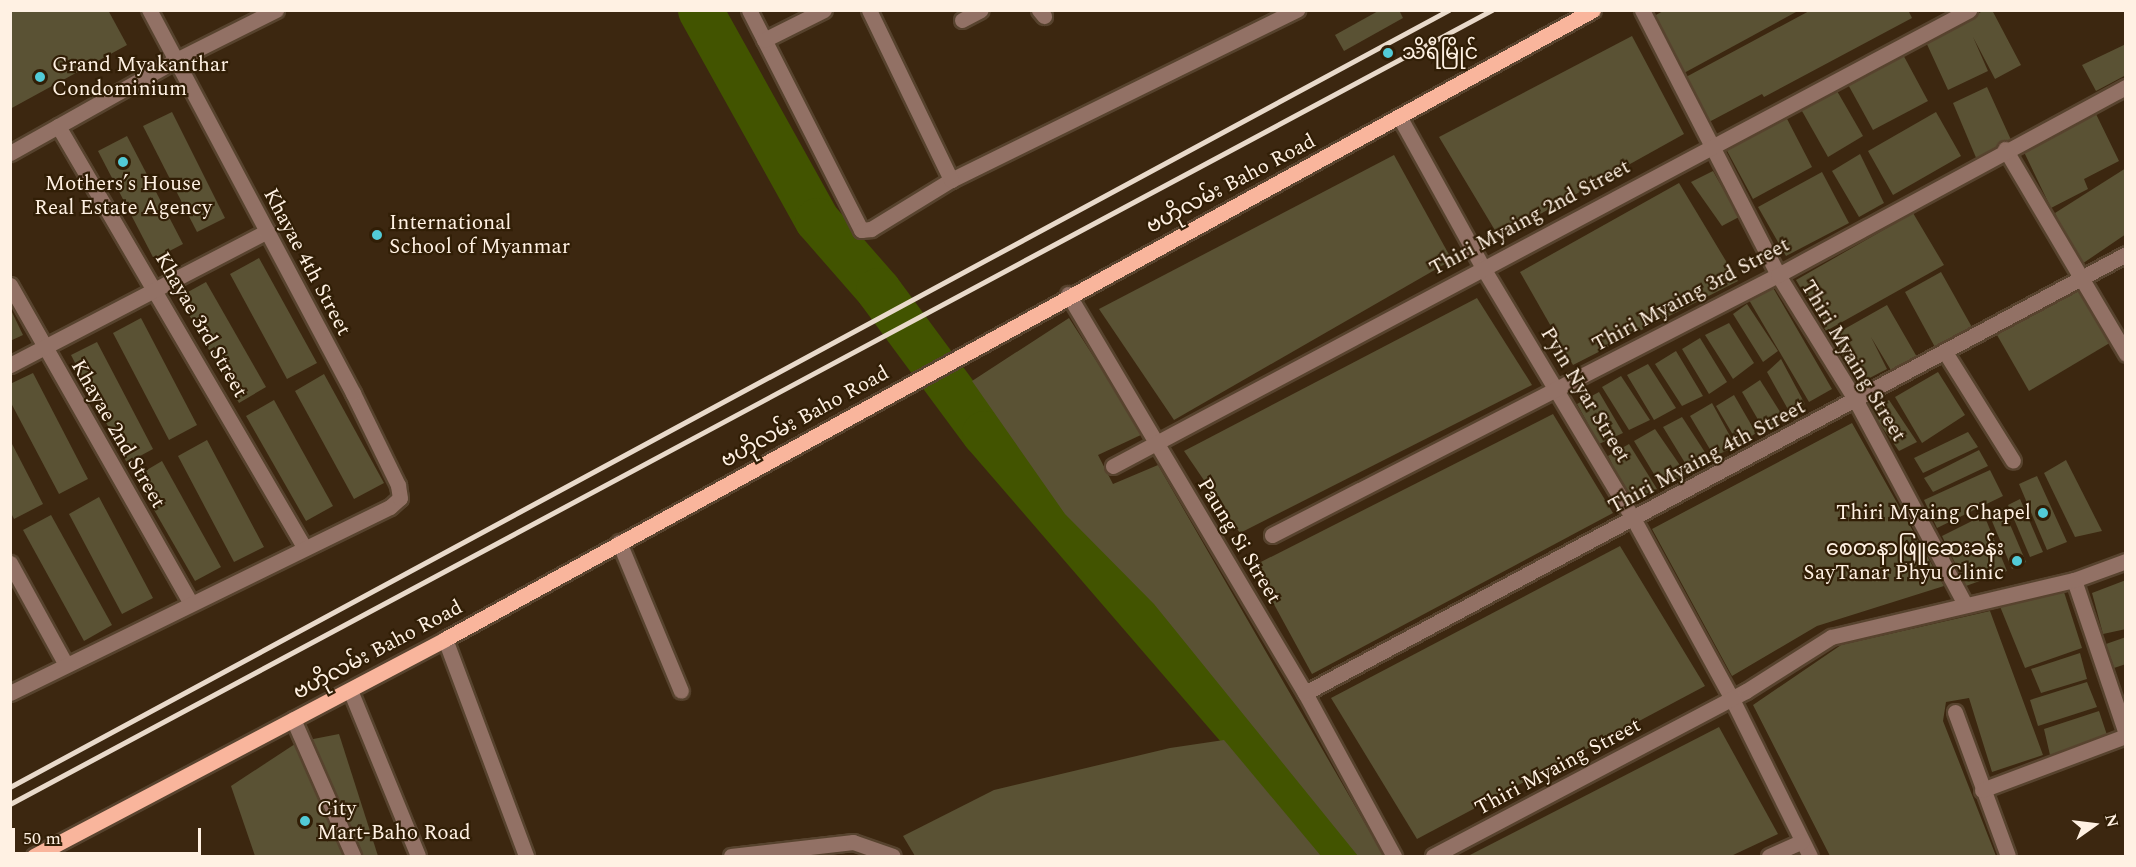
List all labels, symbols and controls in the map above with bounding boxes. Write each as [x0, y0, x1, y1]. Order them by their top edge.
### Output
place label: သိရီမြိုင် [1402, 40, 1478, 66]
marker: သိရီမြိုင် [1379, 44, 1397, 62]
place label: Grand Myakanthar Condominium [52, 52, 229, 102]
marker: Grand Myakanthar Condominium [33, 70, 47, 84]
street label: ဗဟိုလမ်း Baho Road [1142, 129, 1320, 239]
street label: Thiri Myaing 2nd Street [1425, 154, 1635, 282]
marker: Mothers’s House Real Estate Agency [116, 155, 130, 169]
place label: Mothers’s House Real Estate Agency [34, 171, 212, 221]
street label: Khayae 4th Street [258, 184, 356, 340]
place label: International School of Myanmar [389, 210, 570, 260]
marker: International School of Myanmar [370, 228, 384, 242]
street label: Thiri Myaing 3rd Street [1588, 232, 1794, 358]
street label: Khayae 3rd Street [149, 248, 253, 402]
street label: Thiri Myaing Street [1795, 276, 1911, 446]
street label: Pyin Nyar Street [1535, 323, 1635, 467]
street label: Khayae 2nd Street [65, 355, 171, 513]
street label: ဗဟိုလမ်း Baho Road [717, 360, 893, 474]
street label: Thiri Myaing 4th Street [1604, 394, 1810, 520]
street label: Paung Si Street [1192, 474, 1286, 608]
place label: Thiri Myaing Chapel [1836, 500, 2031, 526]
marker: Thiri Myaing Chapel [2036, 506, 2050, 520]
place label: စေတနာဖြူဆေးခန်း SayTanar Phyu Clinic [1803, 536, 2004, 586]
marker: စေတနာဖြူဆေးခန်း SayTanar Phyu Clinic [2008, 552, 2026, 570]
street label: ဗဟိုလမ်း Baho Road [289, 595, 467, 705]
street label: Thiri Myaing Street [1471, 713, 1645, 821]
north arrow [2064, 795, 2124, 855]
place label: City Mart-Baho Road [317, 796, 471, 846]
text: N [2098, 811, 2125, 830]
marker: City Mart-Baho Road [298, 814, 312, 828]
scale bar [15, 816, 204, 854]
text: 50 m [23, 825, 61, 852]

